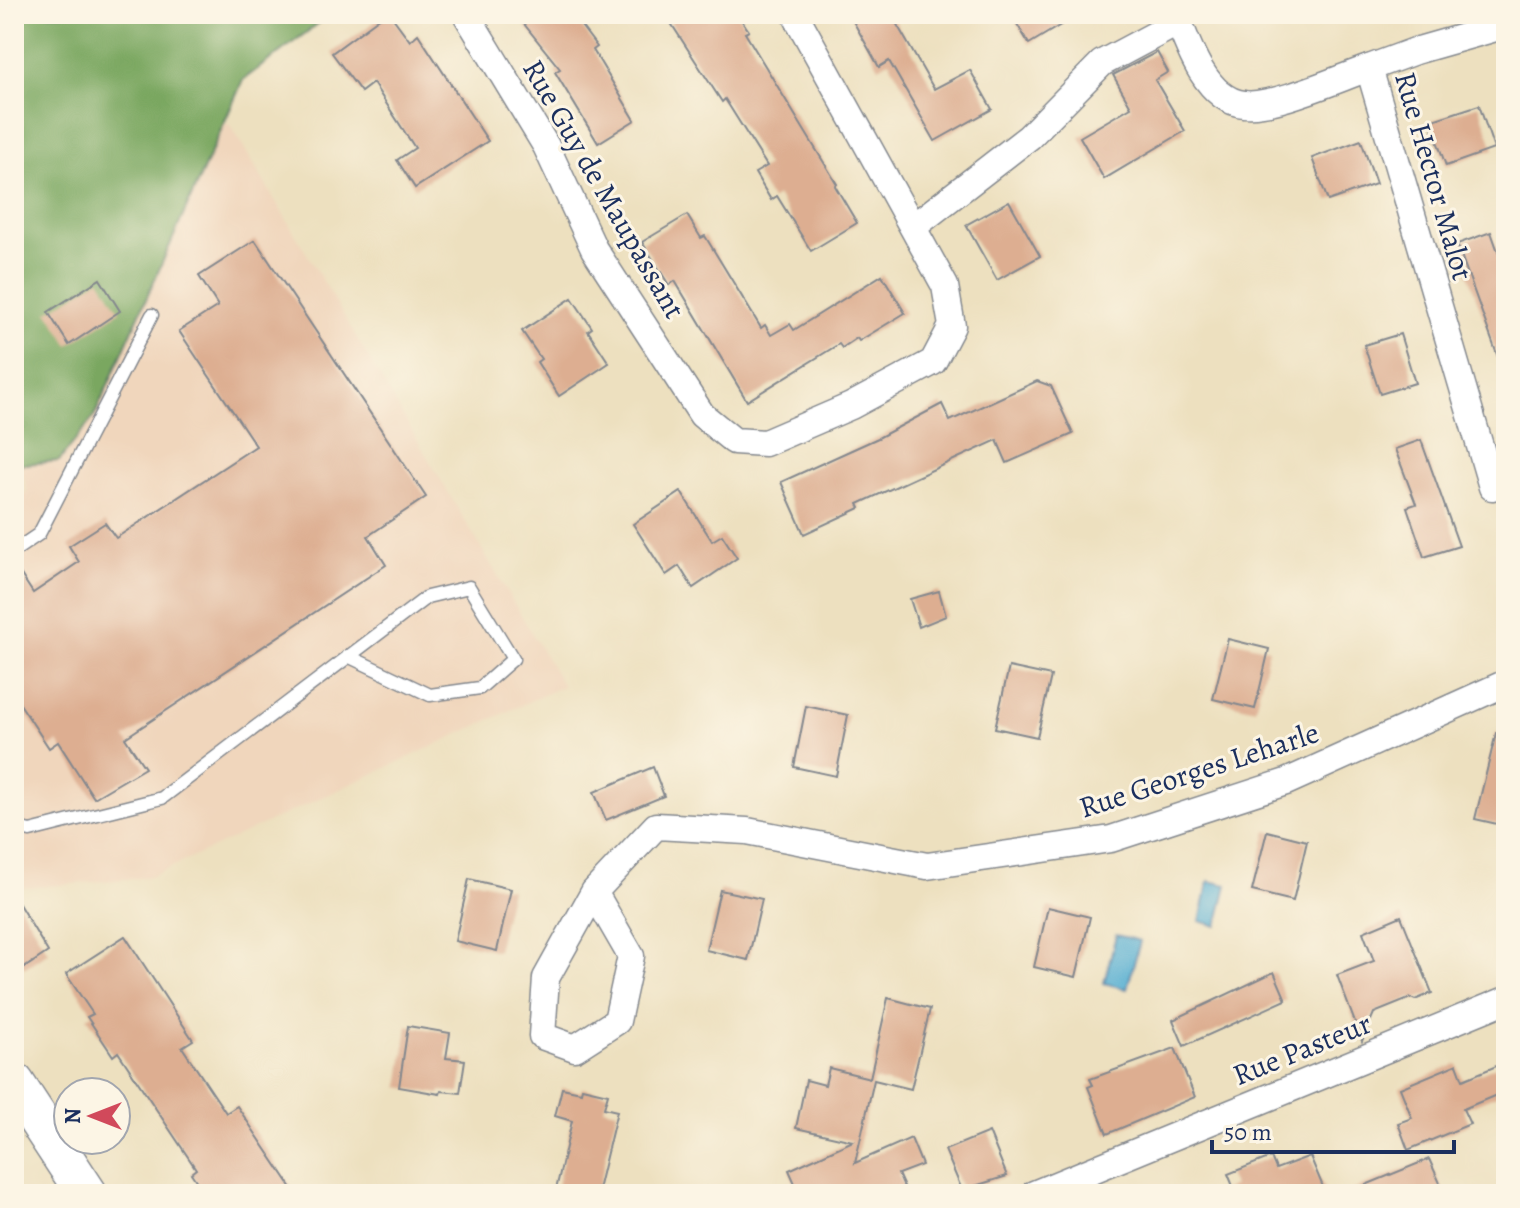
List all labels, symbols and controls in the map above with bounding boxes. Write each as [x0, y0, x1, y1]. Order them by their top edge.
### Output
street label: Rue Guy de Maupassant [513, 52, 695, 326]
street label: Rue Hector Malot [1385, 67, 1483, 285]
street label: Rue Georges Leharle [1074, 712, 1324, 828]
street label: Rue Pasteur [1227, 1003, 1377, 1095]
north arrow [52, 1076, 132, 1156]
scale bar [1212, 1104, 1454, 1154]
text: N [58, 1108, 88, 1124]
text: 50 m [1224, 1116, 1272, 1148]

